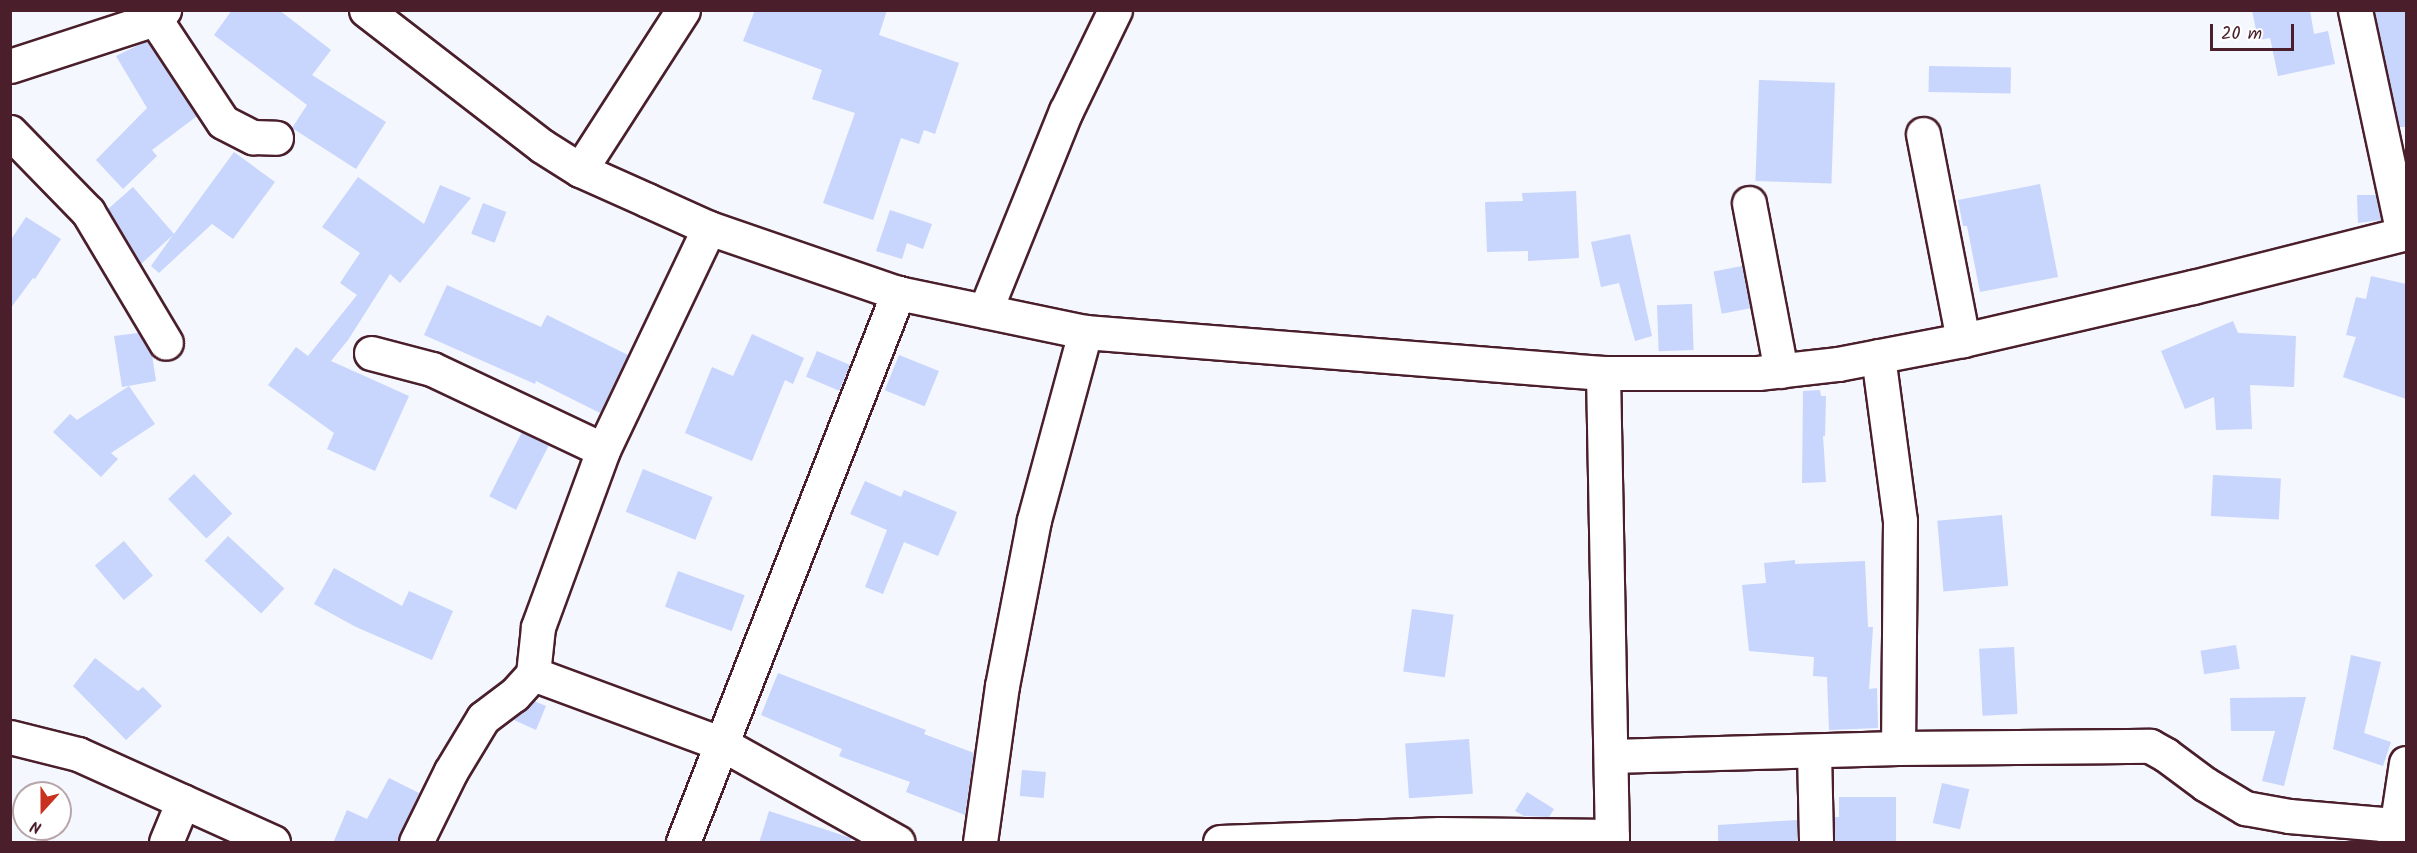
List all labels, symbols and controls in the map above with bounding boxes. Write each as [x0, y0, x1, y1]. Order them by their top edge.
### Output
scale bar [2213, 12, 2297, 50]
text: 20 m [2221, 20, 2262, 49]
north arrow [12, 781, 72, 841]
text: N [27, 813, 45, 840]

